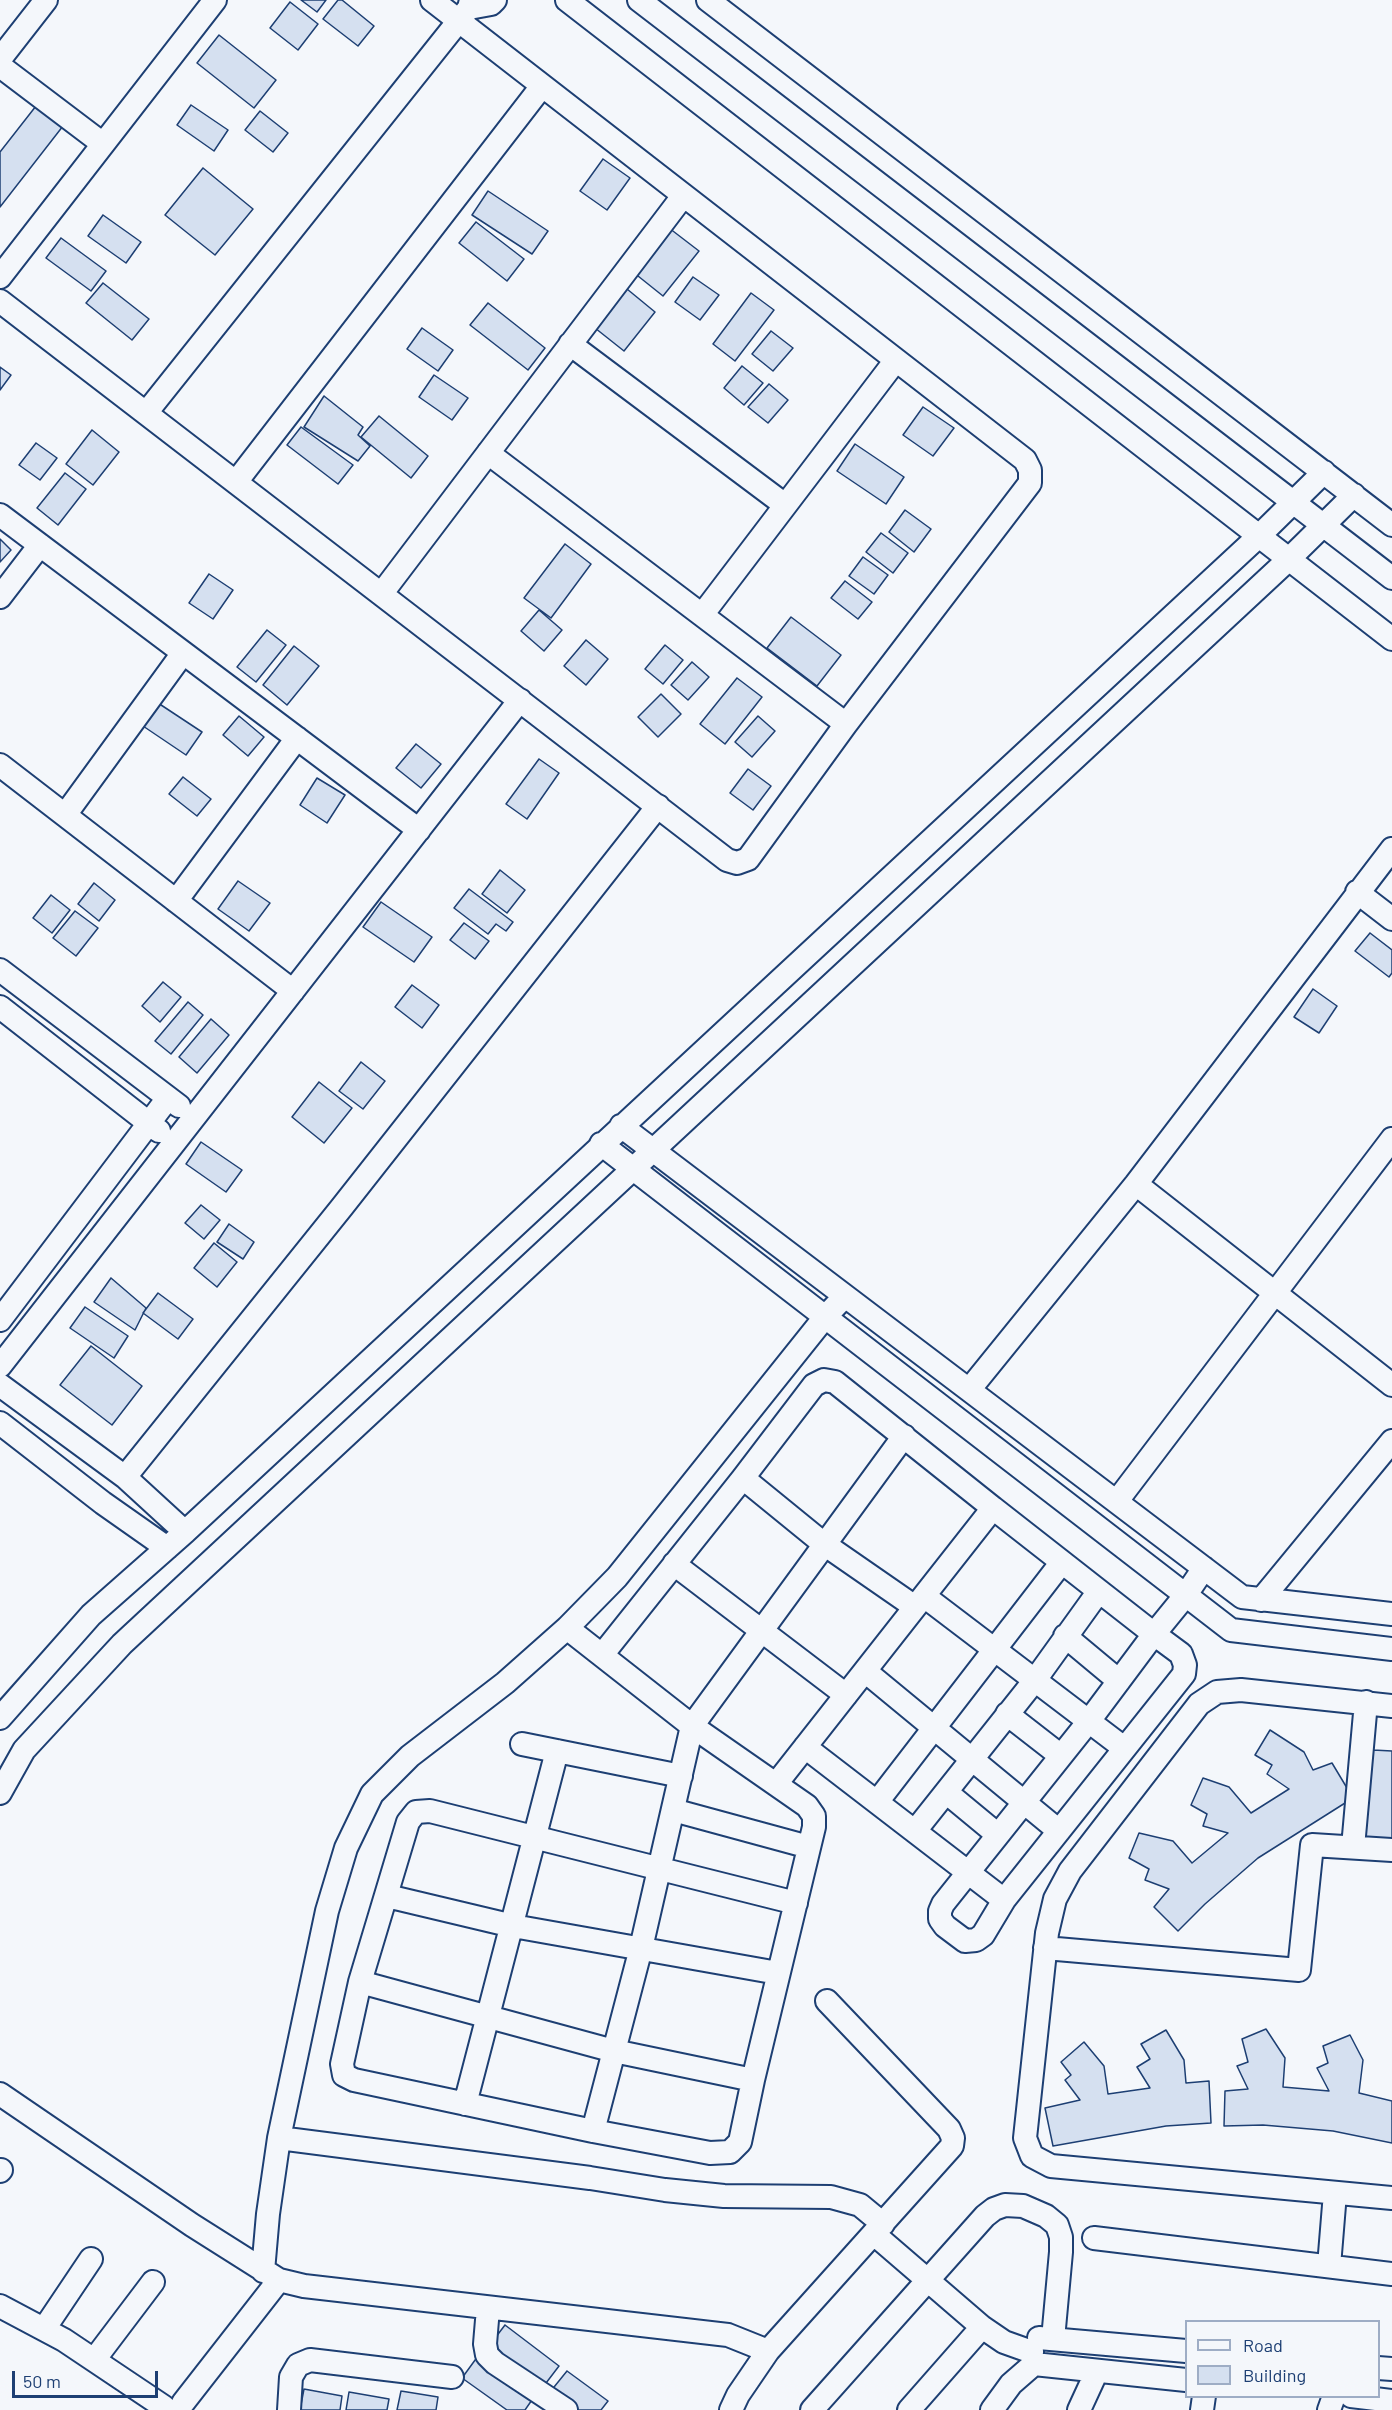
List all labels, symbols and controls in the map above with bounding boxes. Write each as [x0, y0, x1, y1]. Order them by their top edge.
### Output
legend [1185, 2320, 1380, 2398]
text: Road [1243, 2334, 1283, 2356]
scale bar [15, 2359, 160, 2397]
text: Building [1243, 2364, 1306, 2386]
text: 50 m [23, 2370, 61, 2392]

